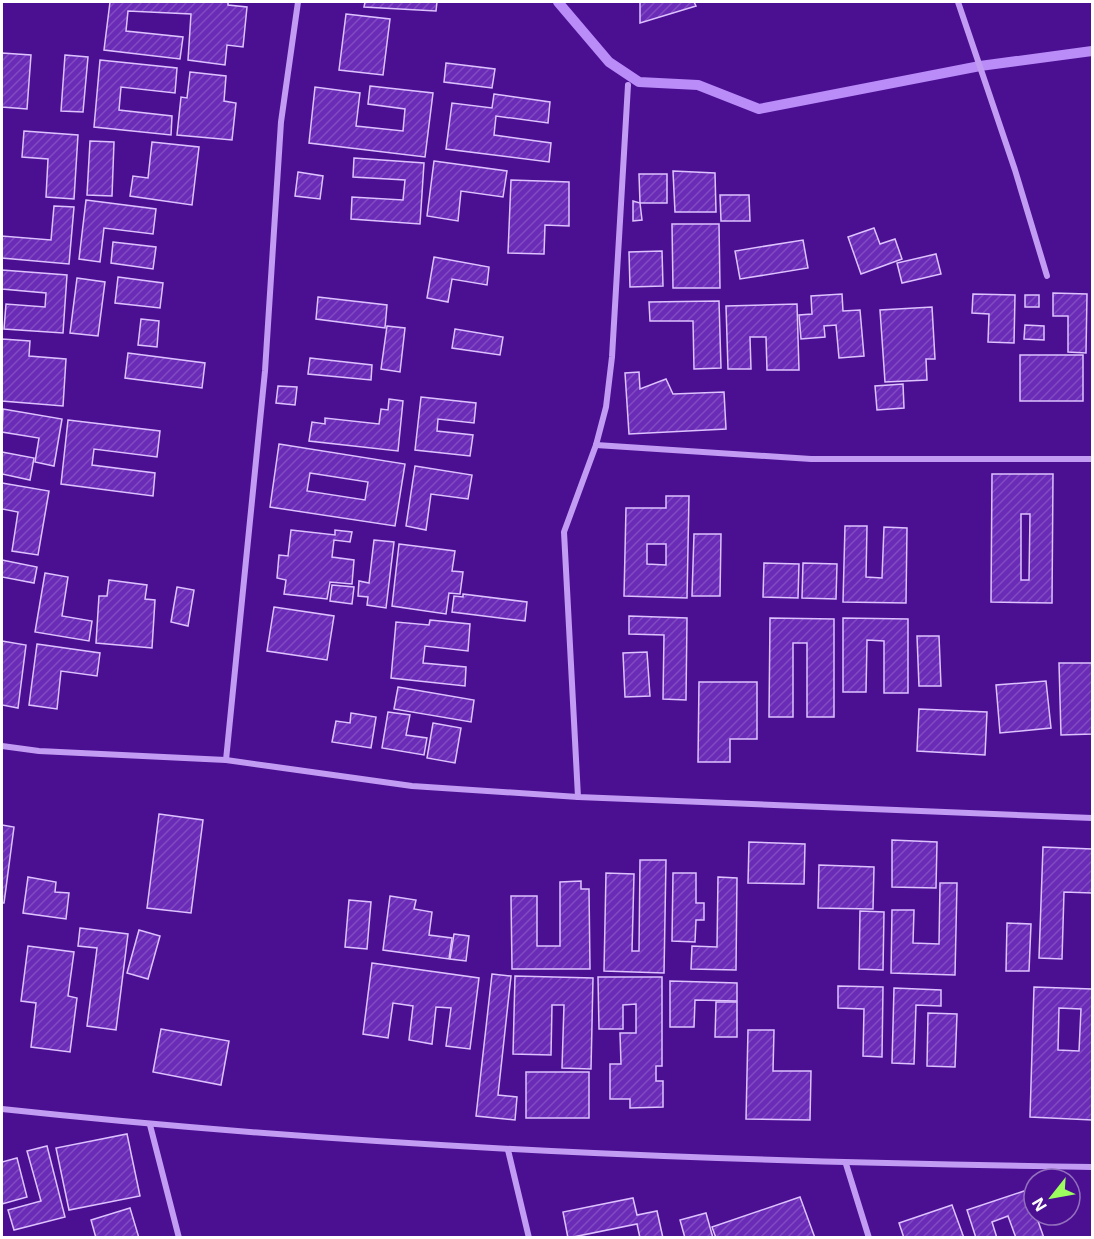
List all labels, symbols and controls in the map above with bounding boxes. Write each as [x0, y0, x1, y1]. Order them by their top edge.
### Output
north arrow [1022, 1167, 1082, 1227]
text: N [1027, 1194, 1051, 1215]

